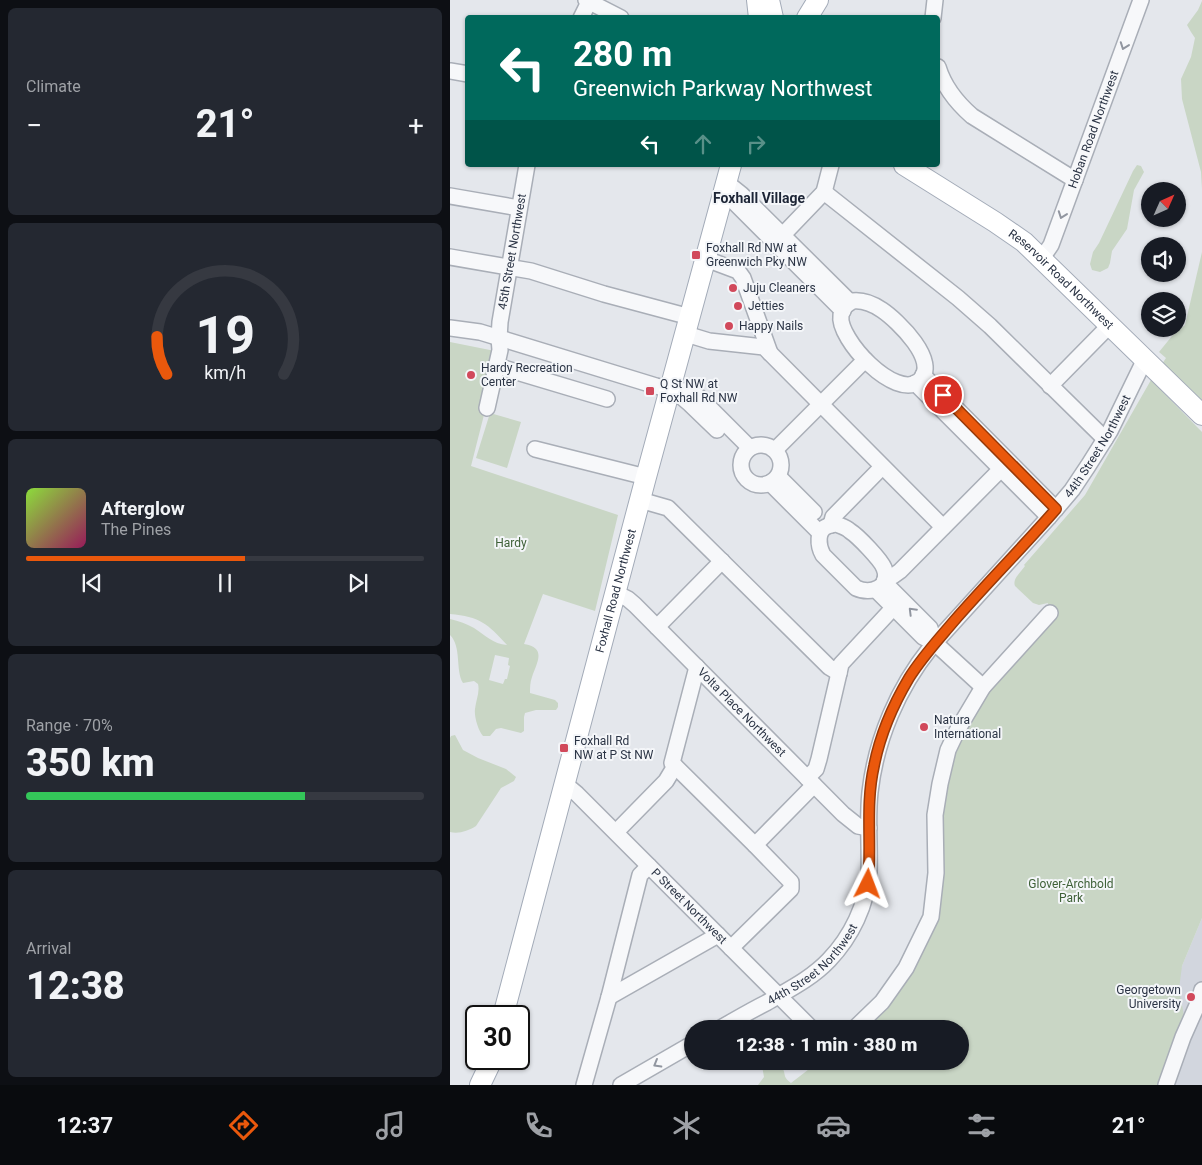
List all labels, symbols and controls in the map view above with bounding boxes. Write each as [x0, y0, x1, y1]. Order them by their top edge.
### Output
text: 280 m [573, 34, 672, 75]
icon: left [490, 35, 555, 100]
one-way arrow [1120, 41, 1130, 50]
street label: Hoban Road Northwest [1065, 68, 1122, 190]
text: Greenwich Parkway Northwest [573, 76, 873, 101]
text: Climate [26, 77, 81, 96]
text: 21° [196, 102, 254, 146]
text: − [26, 109, 42, 142]
text: + [408, 109, 424, 142]
icon: left [636, 130, 664, 158]
icon: ahead [689, 130, 717, 158]
icon: right [742, 130, 770, 158]
north arrow [1141, 182, 1186, 228]
map controls [1141, 182, 1186, 337]
district label: Foxhall Village [713, 190, 805, 206]
street label: 45th Street Northwest [495, 192, 529, 311]
one-way arrow [1058, 210, 1068, 218]
street label: Reservoir Road Northwest [1006, 226, 1117, 332]
button: sound [1141, 237, 1186, 282]
place label: Foxhall Rd NW at Greenwich Pky NW [706, 241, 807, 269]
marker: Foxhall Rd NW at Greenwich Pky NW [690, 249, 702, 261]
place label: Juju Cleaners [743, 281, 816, 295]
marker: Juju Cleaners [727, 282, 739, 294]
button: layers [1141, 292, 1186, 337]
place label: Jetties [748, 299, 784, 313]
marker: Jetties [732, 300, 744, 312]
text: 19 [195, 305, 255, 366]
place label: Happy Nails [739, 319, 803, 333]
marker: Happy Nails [723, 320, 735, 332]
place label: Hardy Recreation Center [481, 361, 573, 389]
text: km/h [204, 362, 246, 383]
marker: Hardy Recreation Center [465, 369, 477, 381]
pin [922, 374, 964, 416]
place label: Q St NW at Foxhall Rd NW [660, 377, 738, 405]
icon: arrive [929, 381, 957, 409]
marker: Q St NW at Foxhall Rd NW [644, 385, 656, 397]
street label: 44th Street Northwest [1061, 393, 1134, 501]
text: Afterglow [101, 497, 185, 520]
text: The Pines [101, 520, 171, 539]
street label: Foxhall Road Northwest [593, 527, 639, 654]
park label: Hardy [495, 536, 527, 550]
icon: previous [78, 569, 106, 597]
icon: pause [211, 569, 239, 597]
icon: next [344, 569, 372, 597]
one-way arrow [909, 608, 918, 617]
street label: Volta Place Northwest [695, 665, 789, 759]
place label: Natura International [934, 713, 1001, 741]
text: Range · 70% [26, 716, 113, 735]
marker: Natura International [918, 721, 930, 733]
place label: Foxhall Rd NW at P St NW [574, 734, 654, 762]
text: 350 km [26, 741, 155, 785]
marker: Foxhall Rd NW at P St NW [558, 742, 570, 754]
position arrow [841, 857, 893, 909]
street label: P Street Northwest [648, 865, 730, 947]
park label: Glover-Archbold Park [1028, 877, 1114, 905]
street label: 44th Street Northwest [765, 921, 860, 1008]
text: Arrival [26, 939, 71, 958]
text: 12:38 [26, 964, 125, 1008]
place label: Georgetown University [1116, 983, 1181, 1011]
marker: Georgetown University [1185, 991, 1197, 1003]
speed limit sign: 30 [465, 1005, 530, 1070]
text: 12:38 · 1 min · 380 m [735, 1033, 918, 1056]
one-way arrow [653, 1058, 662, 1068]
icon: directions [226, 1108, 261, 1143]
icon: music [373, 1108, 408, 1143]
icon: phone [521, 1108, 556, 1143]
icon: climate [669, 1108, 704, 1143]
icon: car [816, 1108, 851, 1143]
icon: filters [964, 1108, 999, 1143]
text: 12:37 [56, 1113, 113, 1138]
text: 21° [1112, 1113, 1146, 1138]

